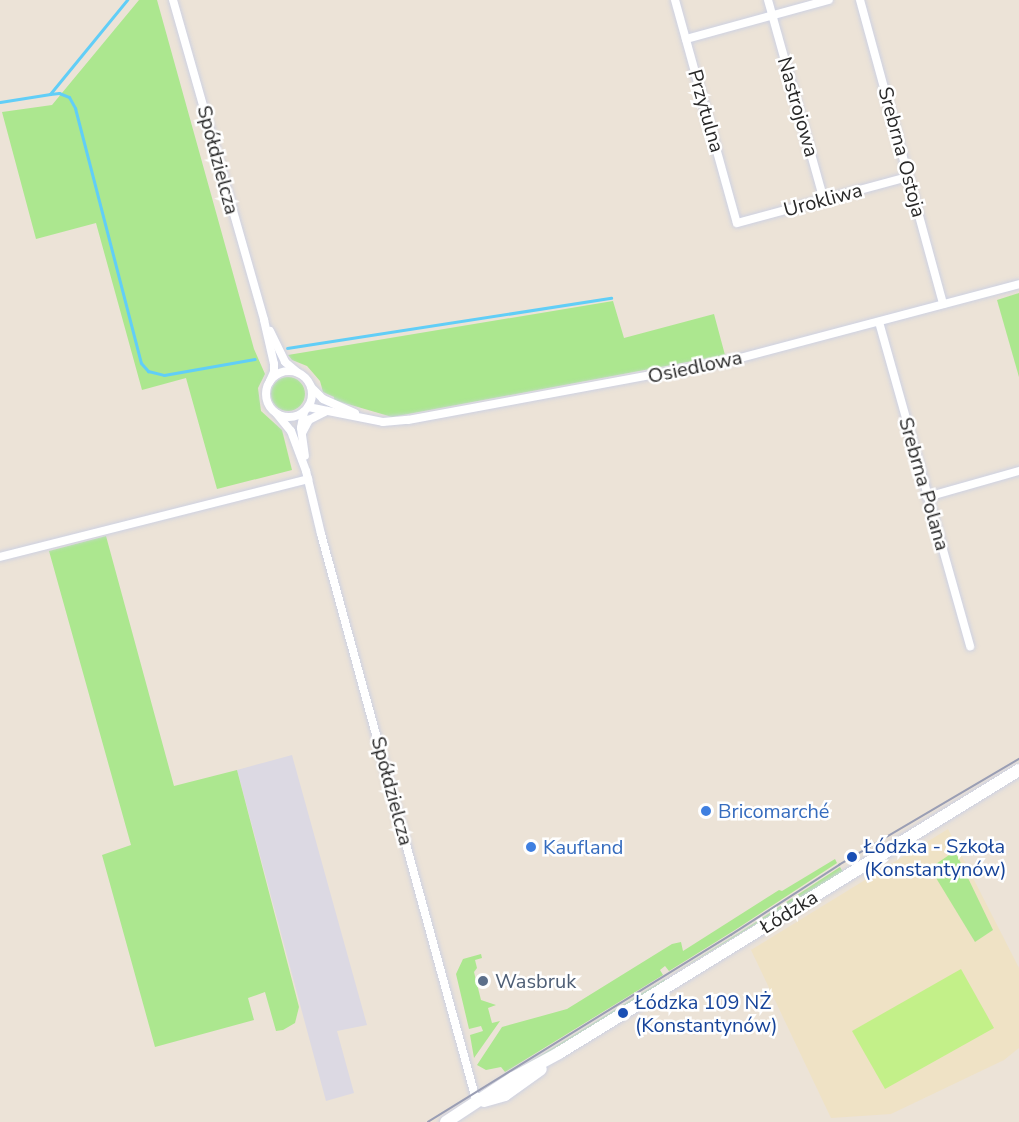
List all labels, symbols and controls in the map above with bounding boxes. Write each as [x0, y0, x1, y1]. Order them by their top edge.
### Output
street label: Nastrojowa [772, 54, 824, 160]
street label: Przytulna [683, 67, 729, 155]
street label: Srebrna Ostoja [873, 84, 931, 220]
street label: Spółdzielcza [192, 103, 244, 217]
street label: Urokliwa [781, 178, 865, 222]
street label: Osiedlowa [646, 345, 744, 389]
street label: Srebrna Polana [893, 415, 955, 553]
street label: Spółdzielcza [366, 734, 418, 848]
place label: Bricomarché [718, 799, 830, 823]
marker: Bricomarché [699, 804, 713, 818]
place label: Łódzka - Szkoła (Konstantynów) [864, 834, 1006, 881]
place label: Kaufland [543, 835, 624, 859]
marker: Kaufland [524, 840, 538, 854]
marker: Łódzka - Szkoła (Konstantynów) [845, 850, 859, 864]
street label: Łódzka [756, 885, 822, 939]
place label: Wasbruk [495, 969, 576, 993]
marker: Wasbruk [476, 974, 490, 988]
place label: Łódzka 109 NŻ (Konstantynów) [635, 990, 777, 1037]
marker: Łódzka 109 NŻ (Konstantynów) [616, 1006, 630, 1020]

